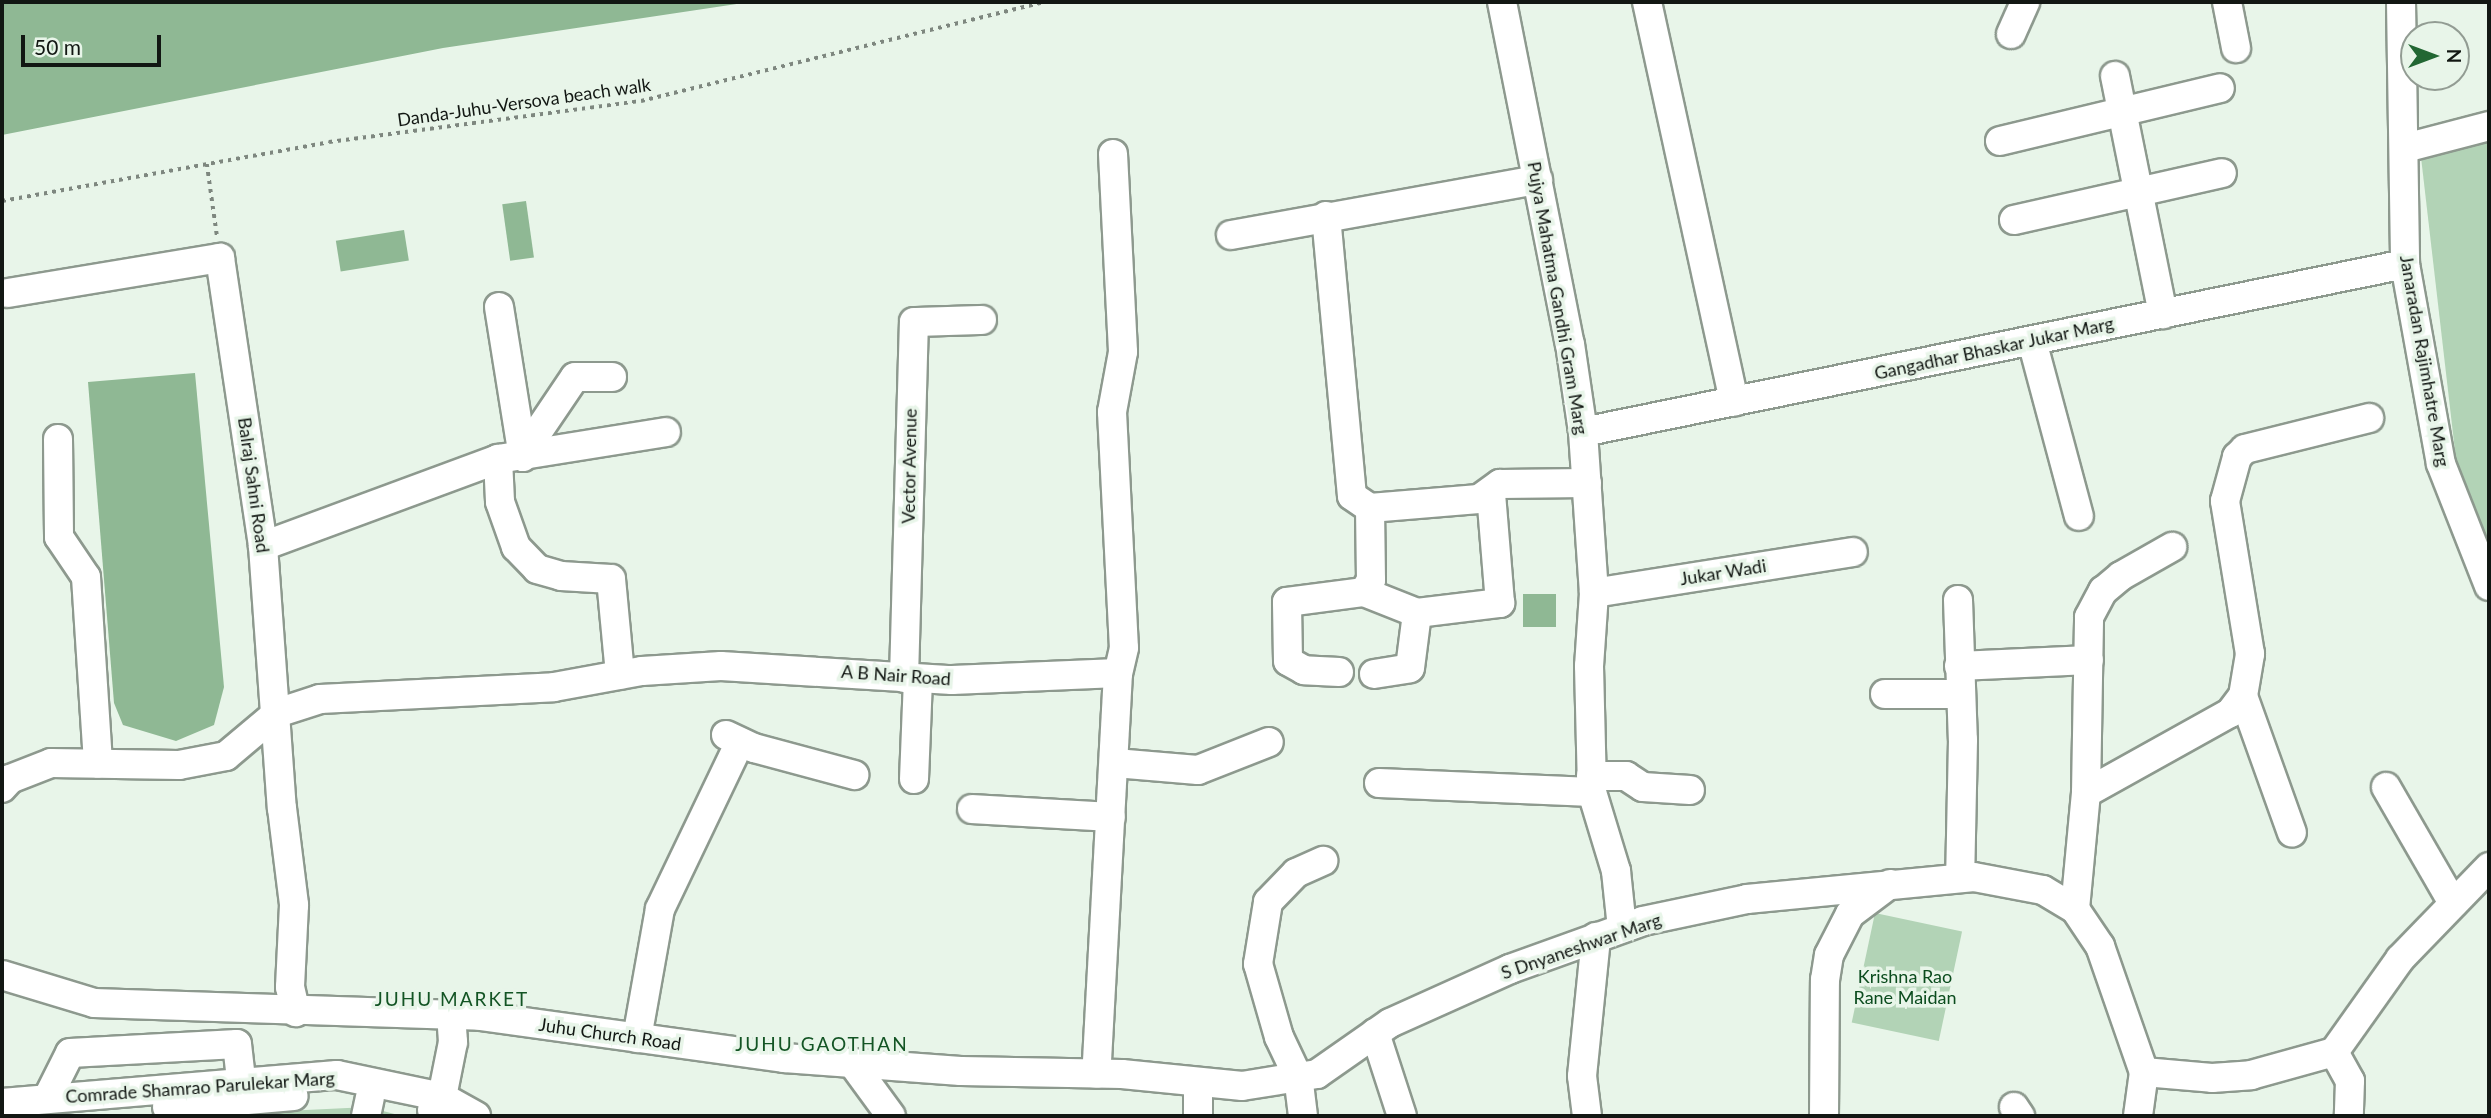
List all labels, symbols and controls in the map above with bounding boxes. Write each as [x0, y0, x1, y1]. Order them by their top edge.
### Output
scale bar [24, 21, 164, 65]
north arrow [2400, 21, 2470, 91]
text: 50 m [34, 34, 81, 59]
text: N [2443, 49, 2466, 63]
street label: Danda-Juhu-Versova beach walk [396, 73, 652, 131]
street label: Pujya Mahatma Gandhi Gram Marg [1523, 160, 1593, 436]
street label: Janaradan Rajimhatre Marg [2396, 254, 2454, 468]
street label: Gangadhar Bhaskar Jukar Marg [1872, 312, 2116, 384]
street label: Vector Avenue [897, 408, 921, 524]
street label: Balraj Sahni Road [234, 416, 274, 554]
street label: Jukar Wadi [1678, 554, 1768, 590]
street label: A B Nair Road [840, 660, 952, 690]
street label: S Dnyaneshwar Marg [1498, 908, 1664, 984]
park label: Krishna Rao Rane Maidan [1853, 966, 1957, 1009]
district label: JUHU MARKET [376, 988, 528, 1010]
street label: Juhu Church Road [537, 1013, 683, 1055]
district label: JUHU GAOTHAN [737, 1033, 907, 1055]
street label: Comrade Shamrao Parulekar Marg [65, 1067, 335, 1107]

